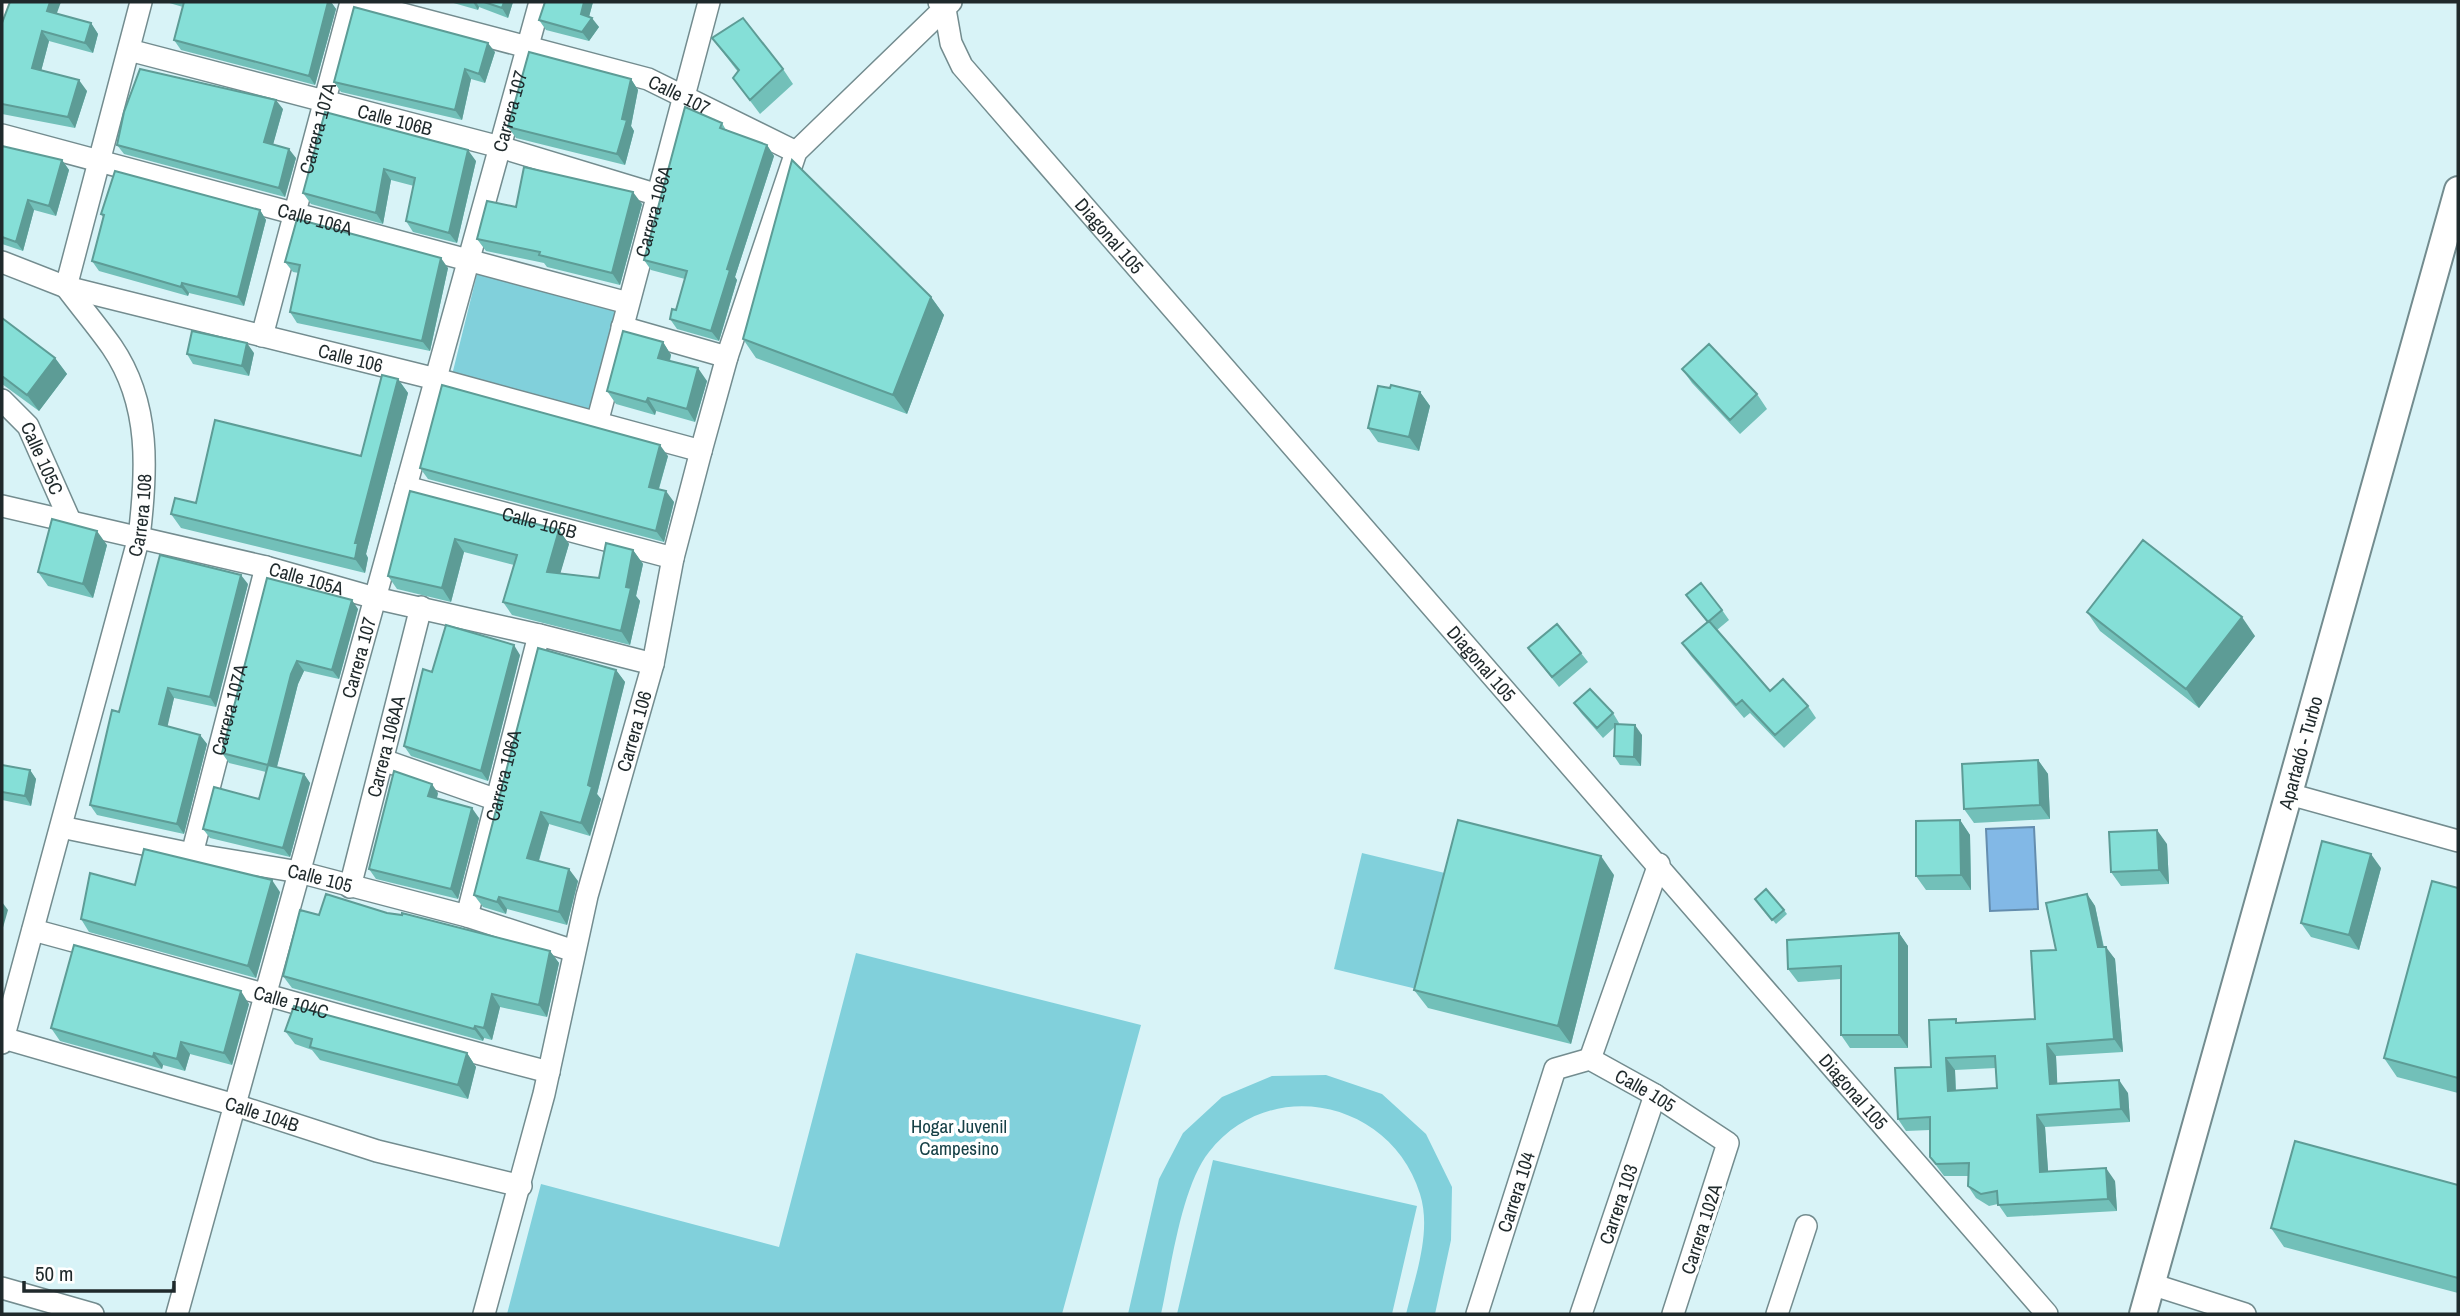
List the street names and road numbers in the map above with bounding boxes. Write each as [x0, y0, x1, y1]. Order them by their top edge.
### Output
street label: Carrera 107 [486, 67, 533, 155]
street label: Calle 107 [644, 68, 715, 121]
street label: Carrera 107A [293, 79, 342, 177]
street label: Calle 106B [355, 97, 435, 142]
street label: Carrera 106A [629, 162, 678, 260]
street label: Diagonal 105 [1069, 192, 1150, 279]
street label: Calle 106A [275, 197, 356, 242]
street label: Calle 106 [316, 337, 386, 378]
street label: Calle 105C [15, 418, 70, 499]
street label: Carrera 108 [121, 473, 157, 560]
street label: Calle 105B [499, 500, 580, 545]
street label: Calle 105A [266, 556, 347, 602]
street label: Carrera 107 [335, 614, 382, 701]
street label: Diagonal 105 [1441, 620, 1522, 707]
street label: Carrera 107A [205, 661, 254, 758]
street label: Carrera 106 [610, 688, 658, 775]
street label: Carrera 106AA [360, 692, 411, 800]
street label: Apartadó - Turbo [2272, 693, 2329, 813]
street label: Carrera 106A [479, 726, 527, 824]
street label: Calle 105 [286, 857, 356, 899]
street label: Calle 104C [251, 979, 332, 1025]
street label: Diagonal 105 [1813, 1048, 1894, 1135]
street label: Calle 105 [1610, 1062, 1681, 1118]
street label: Calle 104B [222, 1090, 302, 1138]
street label: Carrera 104 [1491, 1148, 1541, 1236]
street label: Carrera 103 [1593, 1161, 1644, 1248]
street label: Carrera 102A [1674, 1180, 1728, 1277]

